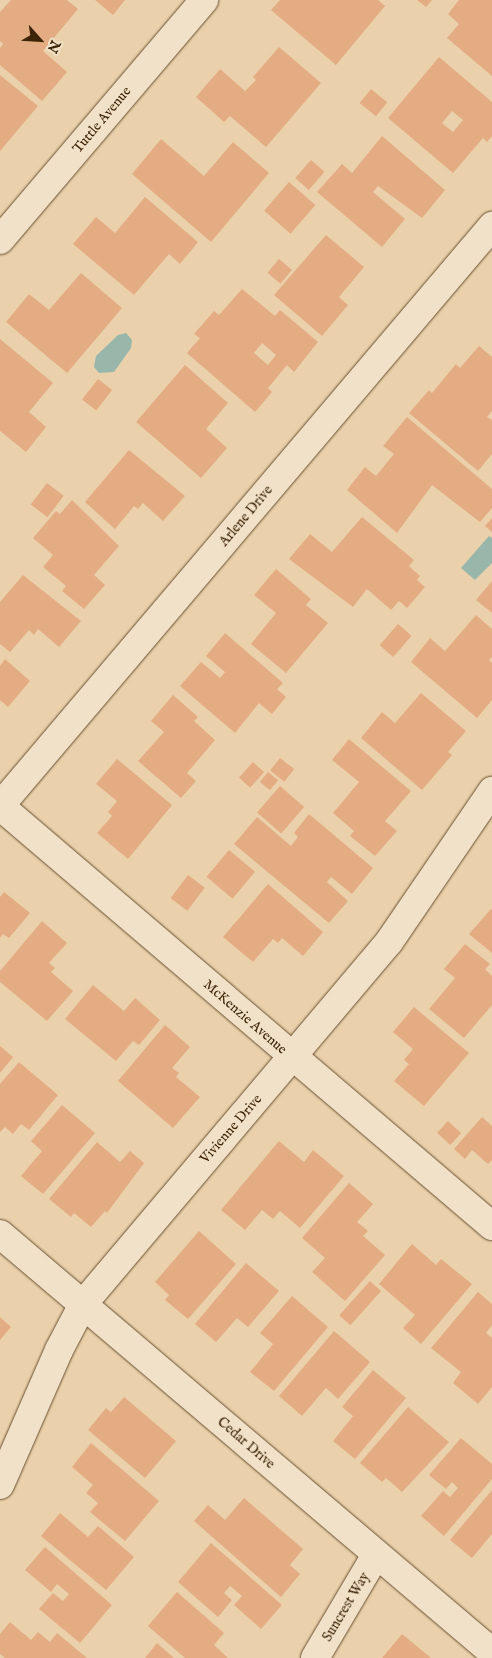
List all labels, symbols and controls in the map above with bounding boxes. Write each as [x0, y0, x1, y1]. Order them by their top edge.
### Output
north arrow [15, 15, 65, 65]
text: N [43, 37, 64, 56]
street label: Tuttle Avenue [69, 83, 135, 157]
street label: Arlene Drive [216, 482, 276, 550]
street label: McKenzie Avenue [200, 976, 290, 1058]
street label: Vivienne Drive [196, 1091, 266, 1167]
street label: Cedar Drive [214, 1413, 278, 1473]
street label: Suncrest Way [319, 1569, 373, 1645]

